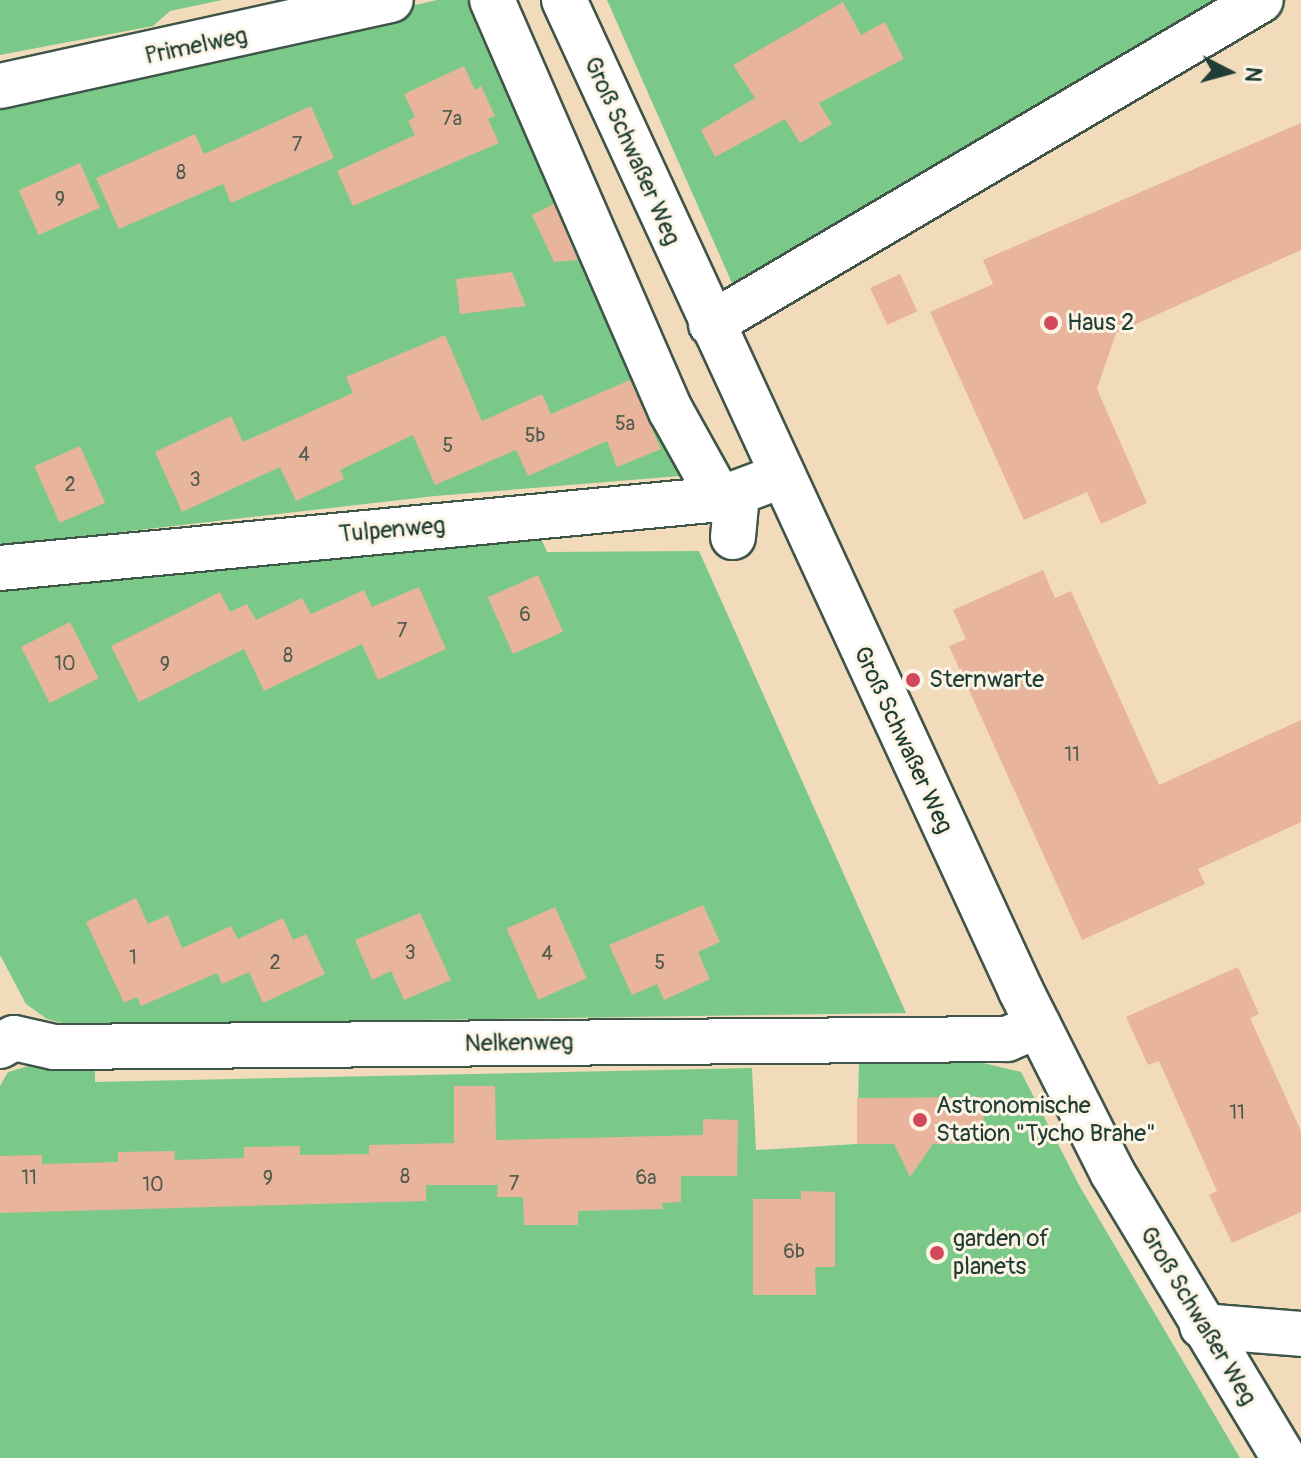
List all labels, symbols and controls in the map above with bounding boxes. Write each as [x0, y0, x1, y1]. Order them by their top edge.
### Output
street label: Primelweg [142, 21, 250, 71]
north arrow [1189, 32, 1269, 112]
street label: Groß Schwaßer Weg [578, 52, 686, 250]
text: N [1238, 66, 1268, 83]
house number: 7a [442, 106, 462, 130]
house number: 7 [292, 132, 302, 156]
house number: 8 [176, 160, 186, 184]
house number: 9 [55, 187, 65, 211]
place label: Haus 2 [1067, 309, 1134, 337]
marker: Haus 2 [1042, 314, 1060, 332]
house number: 5a [615, 411, 635, 435]
house number: 5b [525, 423, 545, 447]
house number: 5 [443, 433, 453, 457]
house number: 4 [298, 442, 310, 466]
house number: 3 [189, 467, 201, 491]
house number: 2 [64, 472, 76, 496]
street label: Tulpenweg [338, 511, 446, 549]
house number: 6 [519, 602, 531, 626]
house number: 7 [397, 618, 407, 642]
street label: Groß Schwaßer Weg [847, 642, 959, 838]
house number: 8 [283, 643, 293, 667]
house number: 10 [54, 651, 76, 675]
house number: 9 [160, 652, 170, 676]
place label: Sternwarte [929, 666, 1044, 694]
marker: Sternwarte [904, 671, 922, 689]
house number: 11 [1064, 742, 1080, 766]
house number: 3 [404, 940, 416, 964]
house number: 4 [541, 941, 553, 965]
house number: 1 [129, 945, 137, 969]
house number: 2 [269, 950, 281, 974]
house number: 5 [655, 950, 665, 974]
street label: Nelkenweg [464, 1028, 574, 1058]
place label: Astronomische Station "Tycho Brahe" [936, 1092, 1156, 1148]
house number: 11 [1229, 1100, 1245, 1124]
marker: Astronomische Station "Tycho Brahe" [911, 1111, 929, 1129]
house number: 8 [400, 1164, 410, 1188]
house number: 11 [21, 1165, 37, 1189]
house number: 6a [636, 1165, 656, 1189]
house number: 9 [263, 1166, 273, 1190]
house number: 7 [509, 1171, 519, 1195]
house number: 10 [142, 1172, 164, 1196]
street label: Groß Schwaßer Weg [1133, 1222, 1263, 1410]
place label: garden of planets [953, 1225, 1049, 1281]
house number: 6b [783, 1239, 805, 1263]
marker: garden of planets [928, 1244, 946, 1262]

